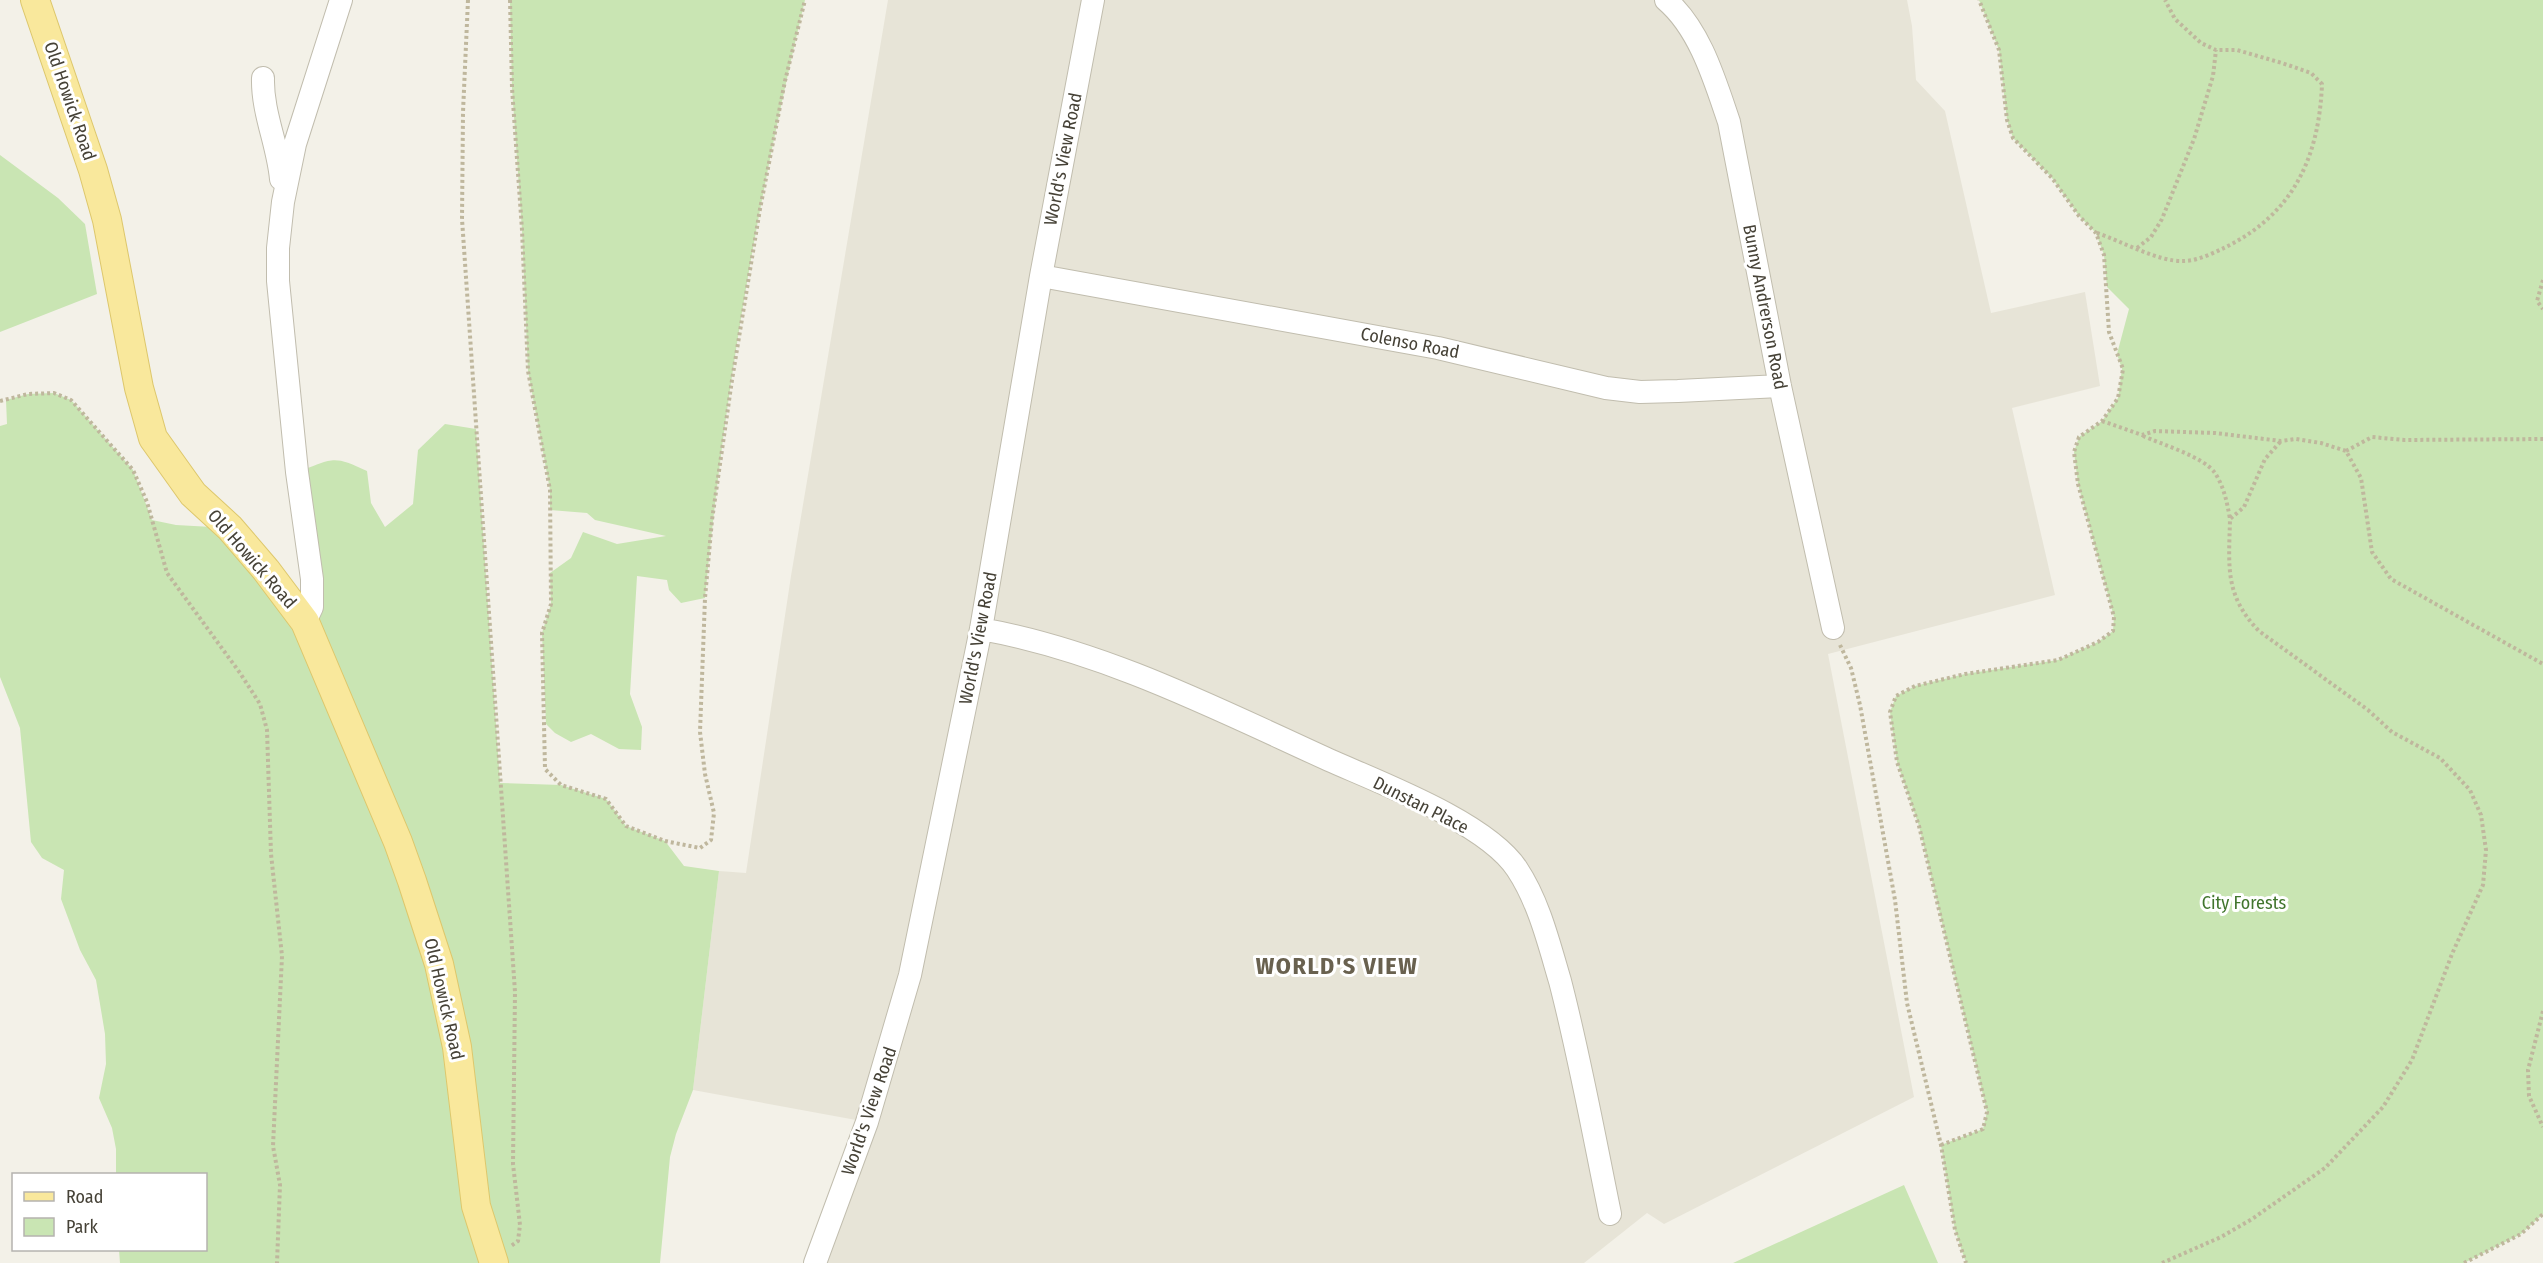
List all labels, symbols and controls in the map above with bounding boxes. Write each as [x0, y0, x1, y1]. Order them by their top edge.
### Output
street label: Old Howick Road [39, 39, 101, 163]
street label: World's View Road [1039, 91, 1087, 227]
street label: Bunny Andrerson Road [1738, 223, 1792, 391]
street label: Colenso Road [1359, 323, 1461, 363]
street label: Old Howick Road [203, 505, 301, 613]
street label: World's View Road [954, 570, 1002, 706]
street label: Dunstan Place [1370, 772, 1473, 839]
park label: City Forests [2202, 892, 2287, 914]
street label: Old Howick Road [419, 936, 469, 1062]
district label: WORLD'S VIEW [1256, 952, 1418, 980]
street label: World's View Road [837, 1044, 901, 1178]
legend [12, 1173, 207, 1251]
text: Road [66, 1186, 103, 1208]
text: Park [66, 1216, 99, 1238]

